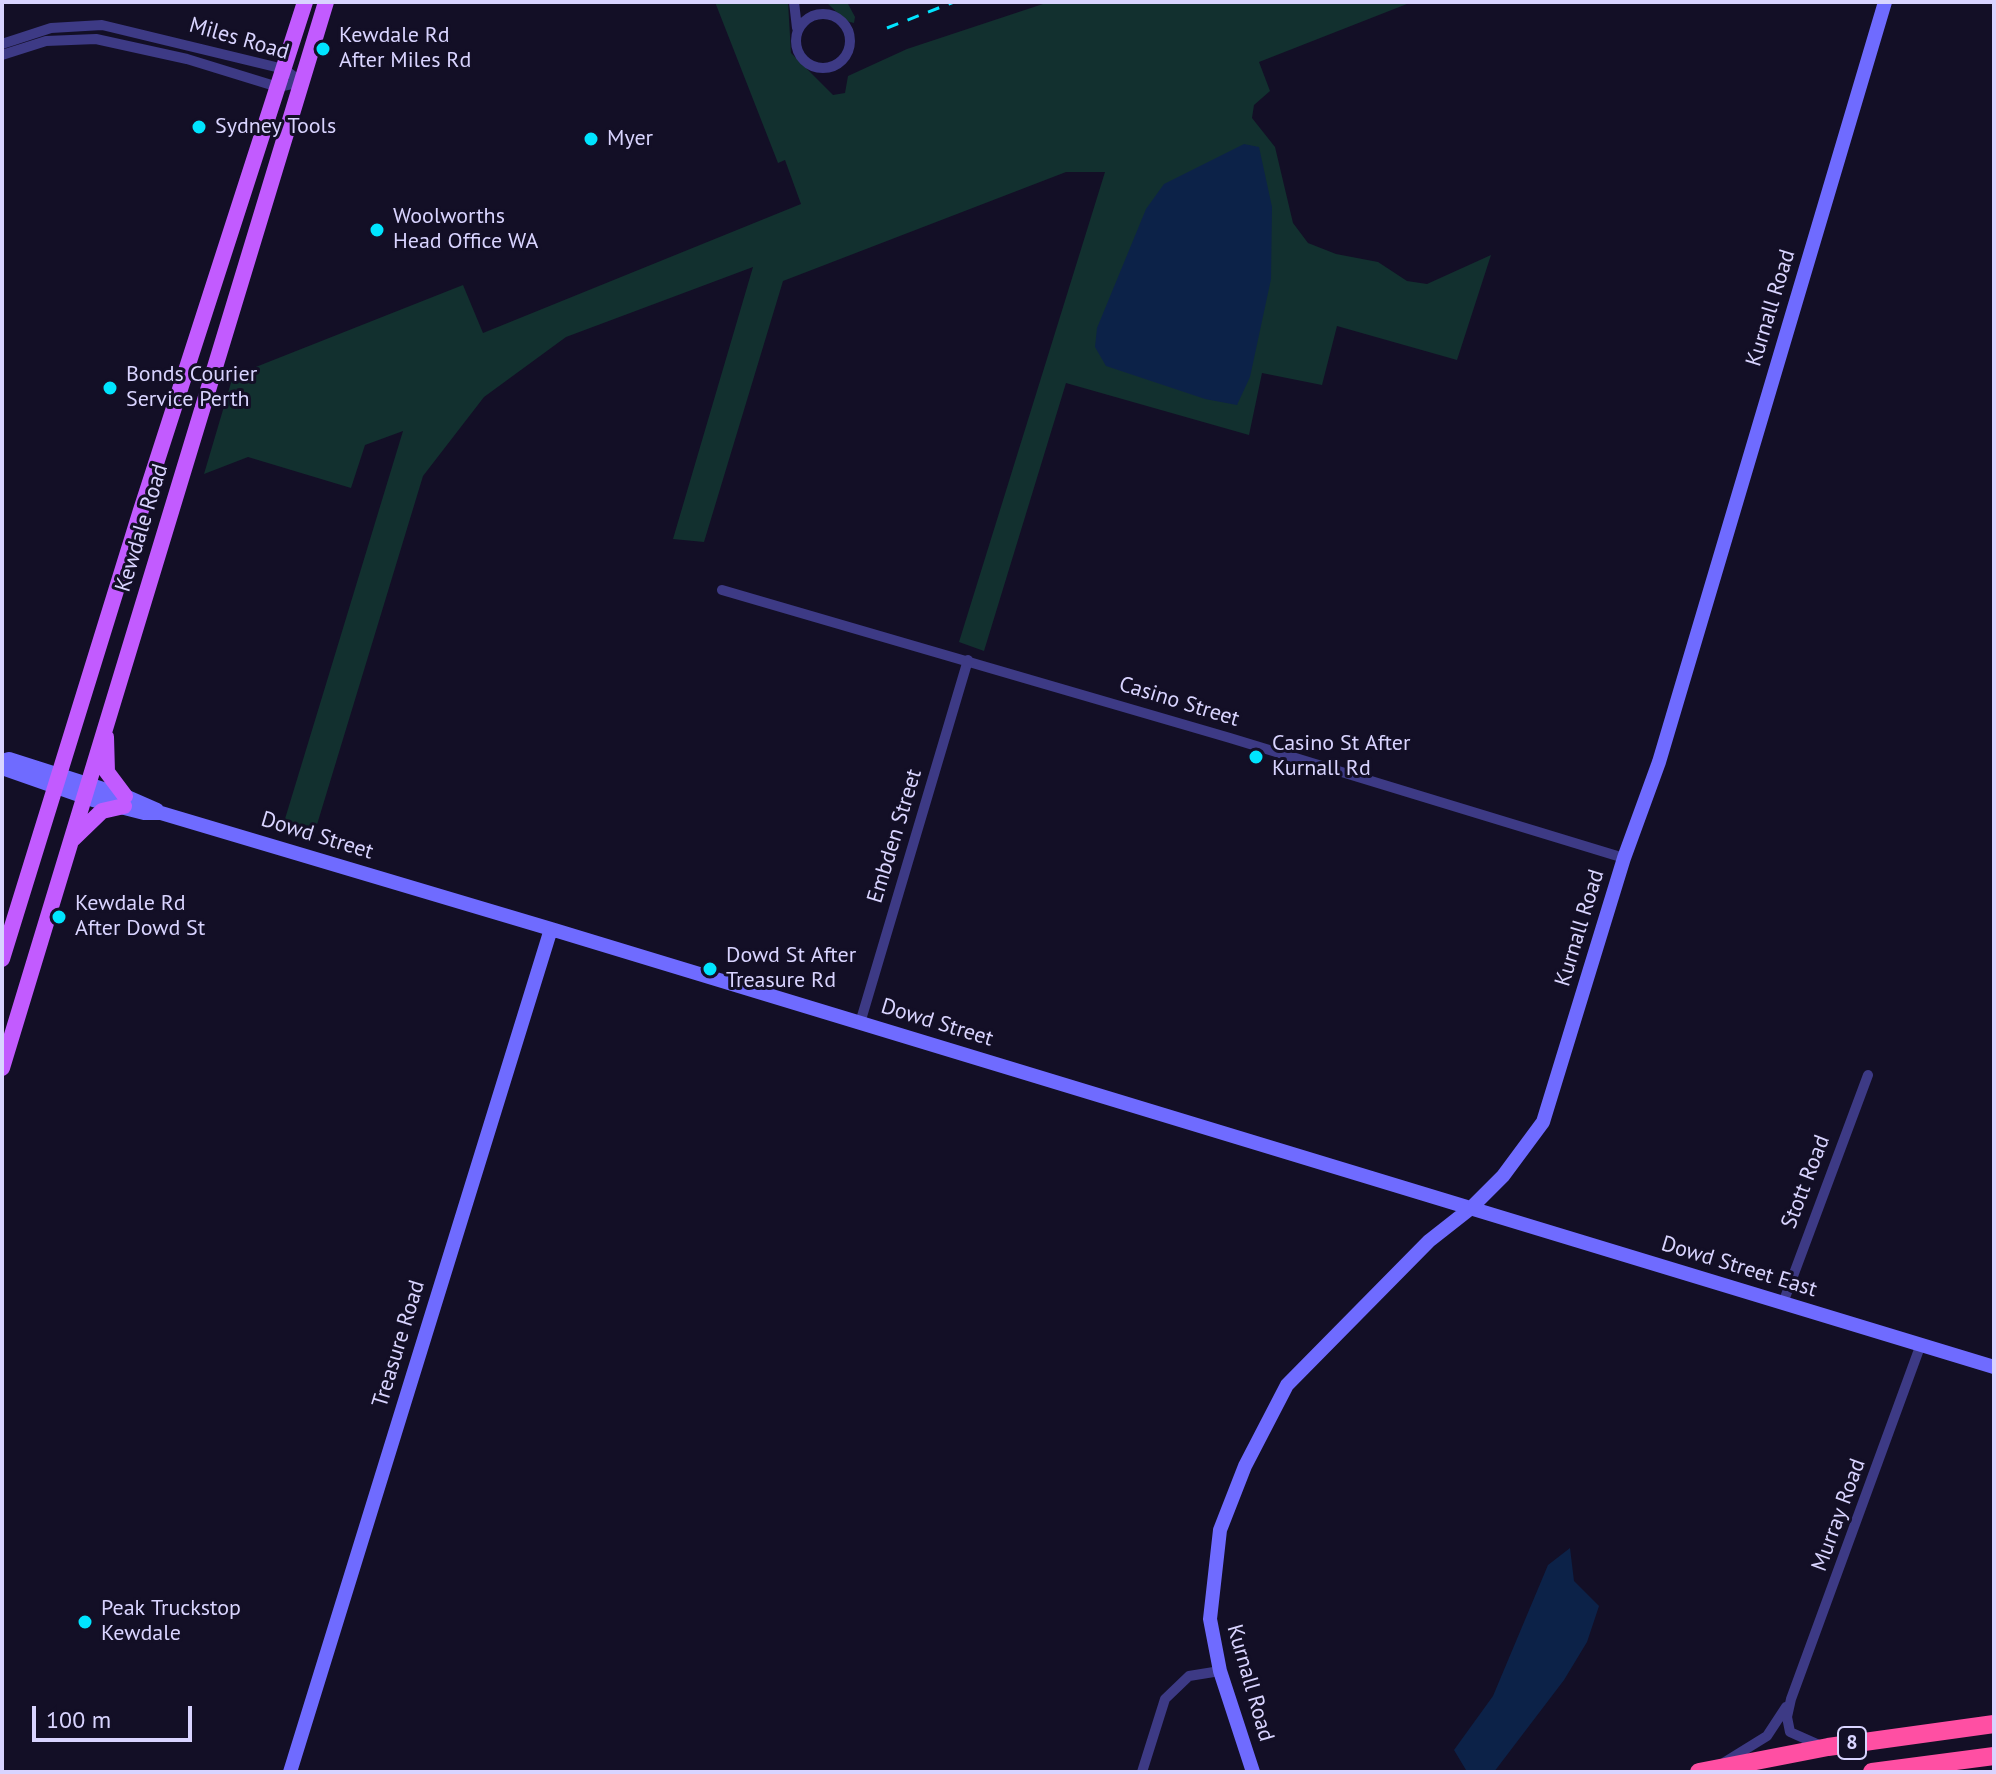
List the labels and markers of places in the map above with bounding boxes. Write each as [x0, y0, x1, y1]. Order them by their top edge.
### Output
place label: Kewdale Rd After Miles Rd [339, 23, 471, 74]
marker: Kewdale Rd After Miles Rd [314, 40, 332, 58]
place label: Sydney Tools [215, 114, 336, 140]
marker: Sydney Tools [190, 118, 208, 136]
place label: Myer [607, 126, 653, 152]
marker: Myer [582, 130, 600, 148]
place label: Woolworths Head Office WA [393, 204, 538, 256]
marker: Woolworths Head Office WA [368, 221, 386, 239]
place label: Bonds Courier Service Perth [126, 362, 257, 414]
marker: Bonds Courier Service Perth [101, 379, 119, 397]
place label: Casino St After Kurnall Rd [1272, 731, 1410, 782]
marker: Casino St After Kurnall Rd [1247, 748, 1265, 766]
place label: Kewdale Rd After Dowd St [75, 891, 205, 942]
marker: Kewdale Rd After Dowd St [50, 908, 68, 926]
place label: Dowd St After Treasure Rd [726, 943, 856, 994]
marker: Dowd St After Treasure Rd [701, 960, 719, 978]
place label: Peak Truckstop Kewdale [101, 1596, 241, 1648]
marker: Peak Truckstop Kewdale [76, 1613, 94, 1631]

